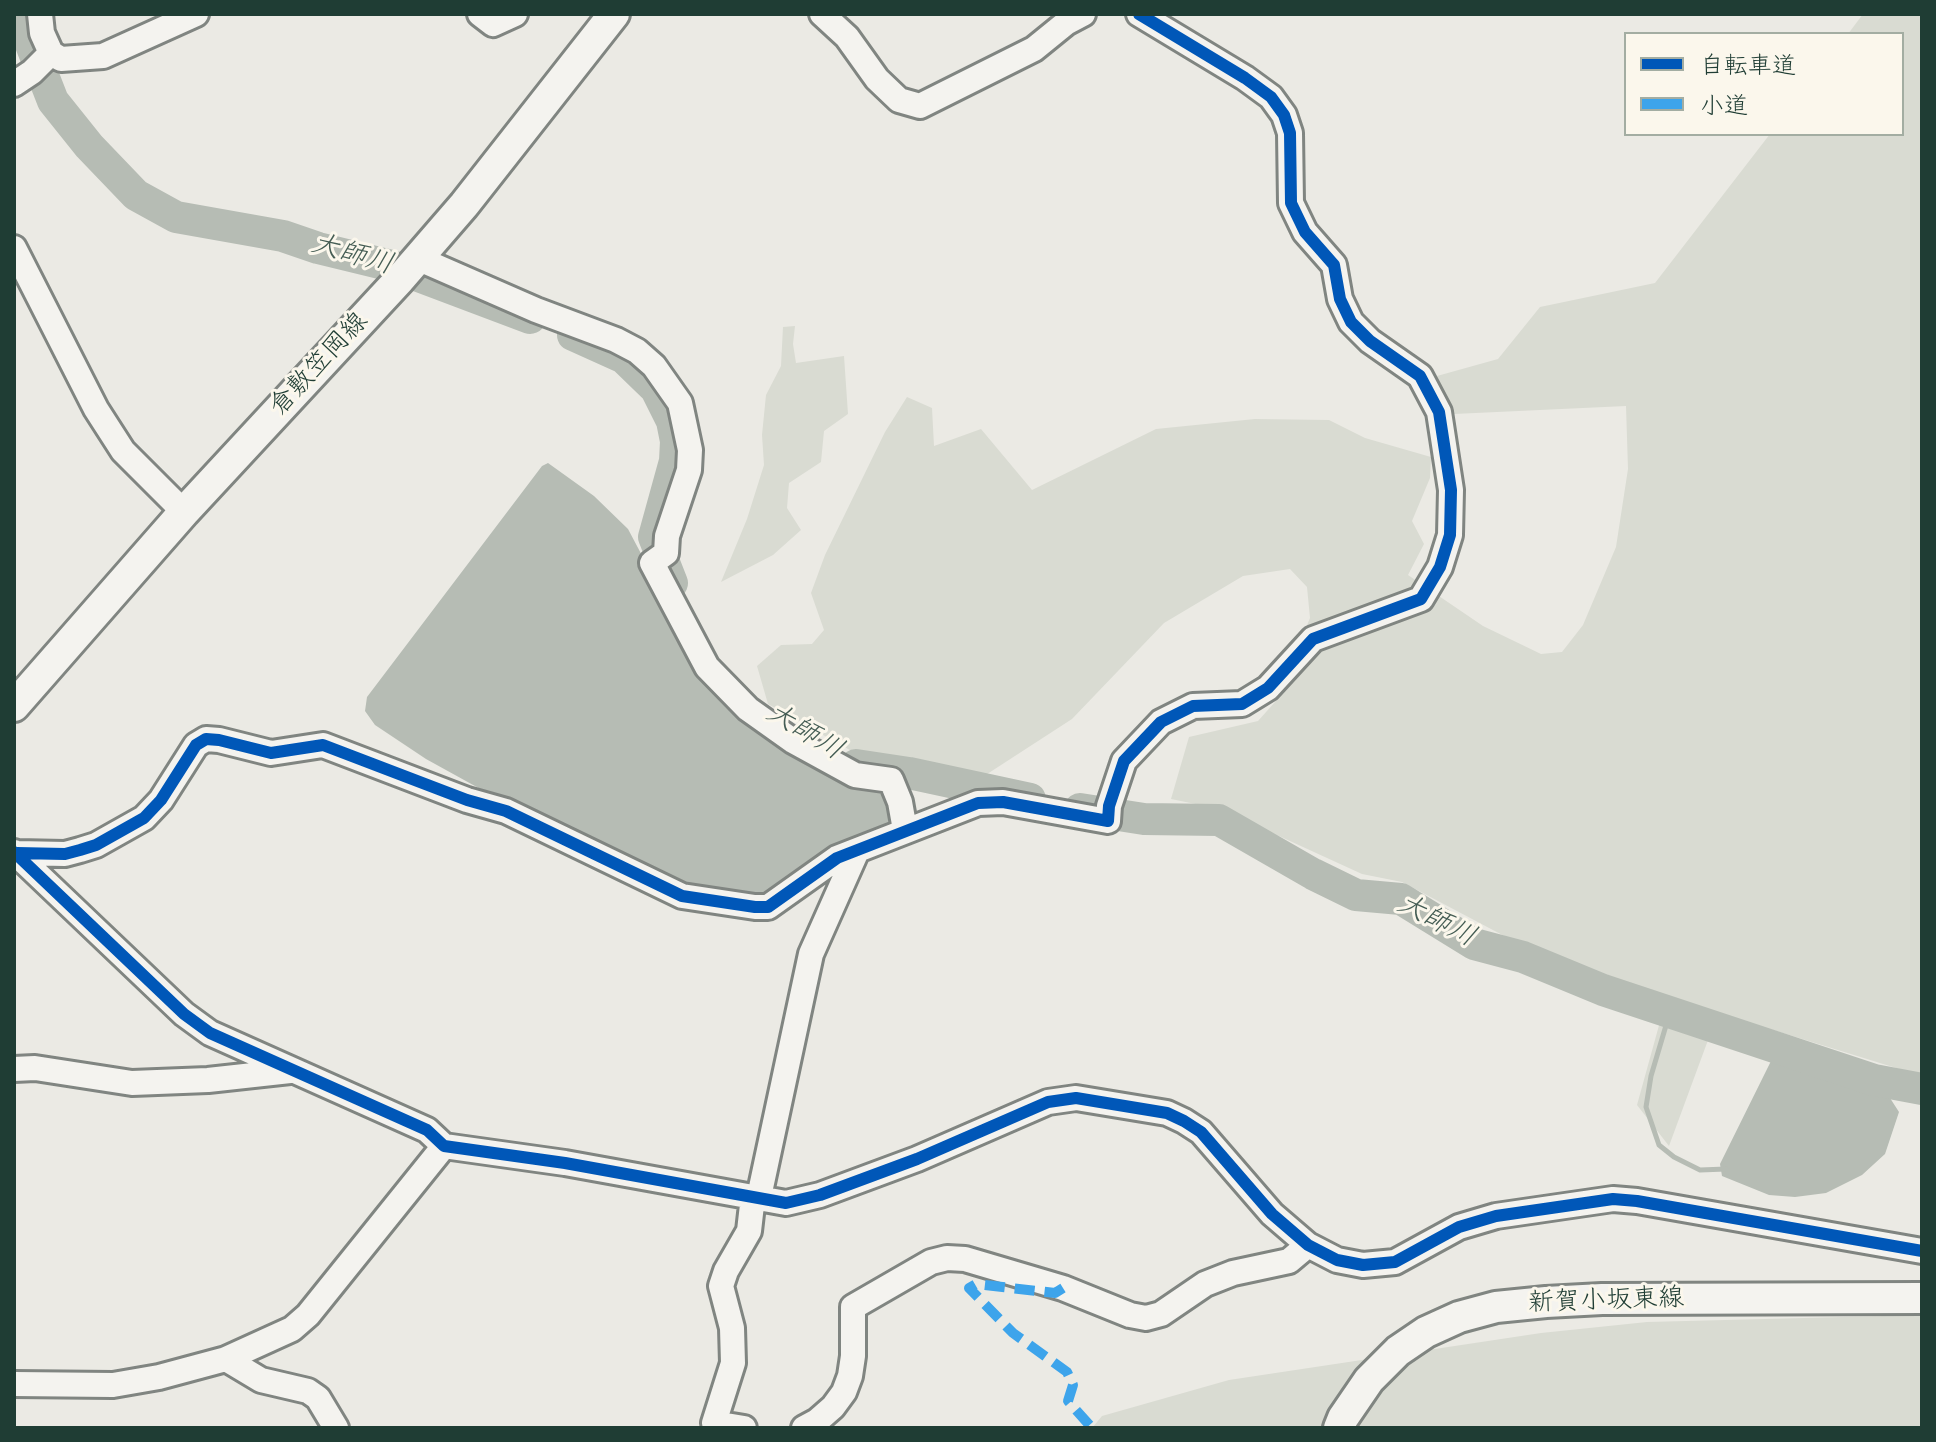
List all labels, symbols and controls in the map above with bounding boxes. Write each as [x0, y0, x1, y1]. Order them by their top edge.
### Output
legend [1624, 32, 1904, 136]
text: 自転車道 [1700, 49, 1796, 83]
text: 小道 [1700, 89, 1748, 123]
water label: 大師川 [307, 228, 397, 284]
street label: 倉敷笠岡線 [264, 307, 376, 423]
water label: 大師川 [759, 697, 849, 769]
water label: 大師川 [1391, 888, 1481, 956]
street label: 新賀小坂東線 [1528, 1284, 1684, 1320]

